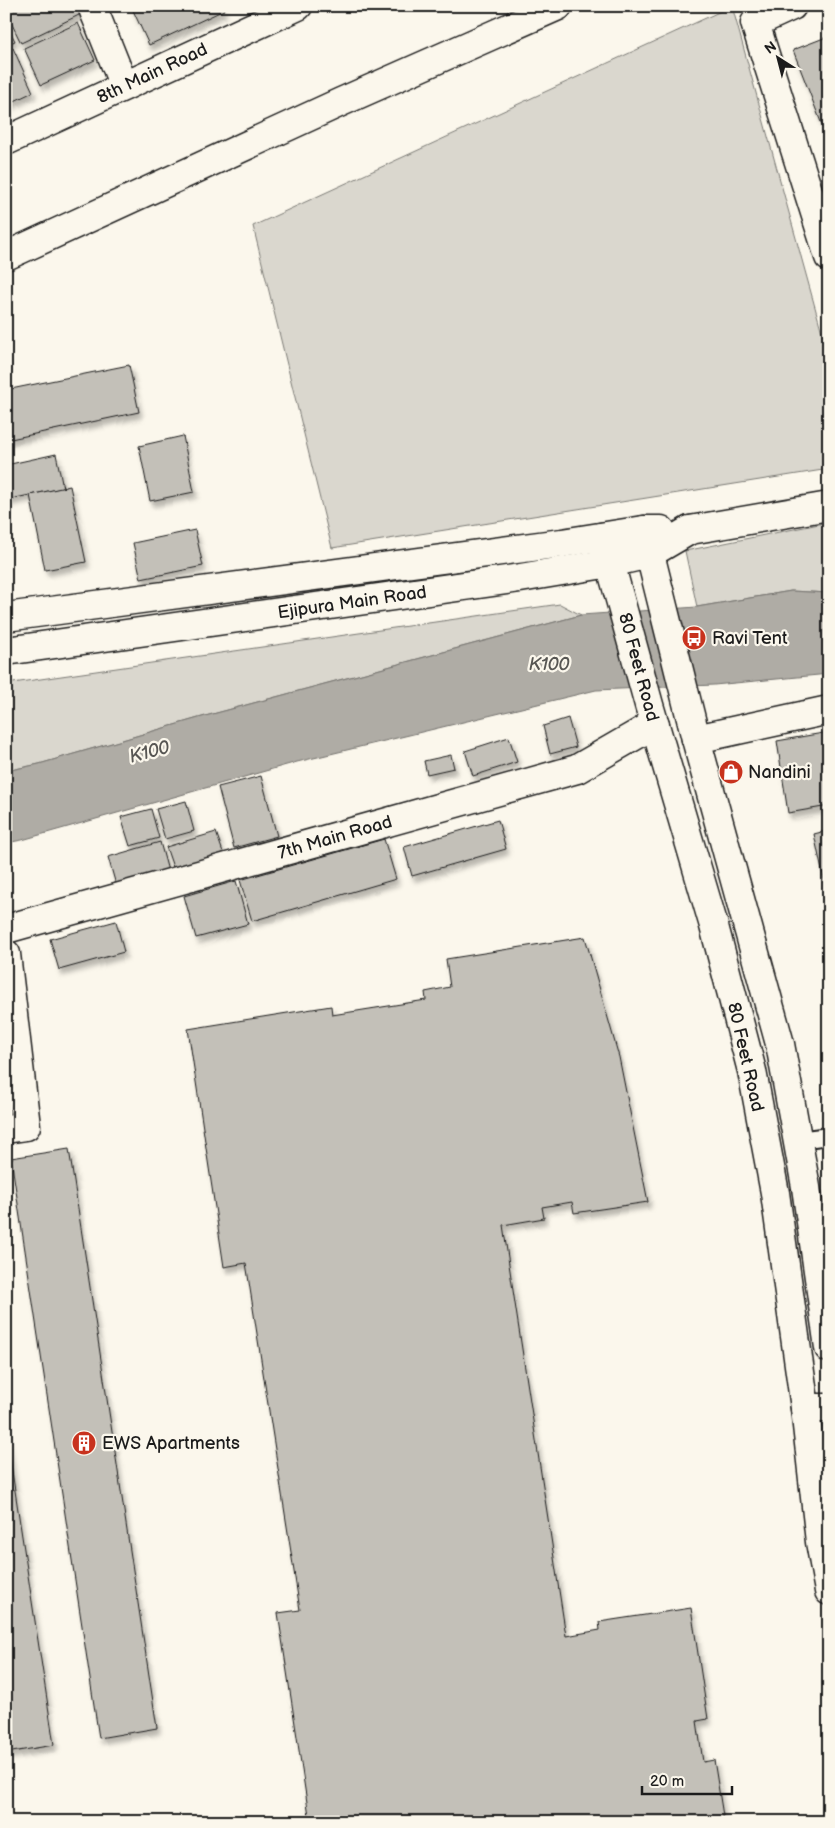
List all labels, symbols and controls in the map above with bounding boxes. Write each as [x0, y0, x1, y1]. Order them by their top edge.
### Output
north arrow [752, 32, 802, 82]
text: N [761, 38, 780, 58]
street label: 8th Main Road [94, 39, 211, 108]
street label: Ejipura Main Road [276, 582, 428, 623]
street label: 80 Feet Road [614, 611, 663, 724]
bus stop icon: Ravi Tent [681, 625, 707, 651]
place label: Ravi Tent [712, 628, 788, 649]
water label: K100 [529, 653, 571, 676]
water label: K100 [127, 736, 173, 769]
shop icon: Nandini [718, 759, 744, 785]
place label: Nandini [748, 762, 811, 783]
street label: 7th Main Road [276, 811, 395, 864]
street label: 80 Feet Road [723, 1000, 768, 1114]
building icon: EWS Apartments [71, 1430, 97, 1456]
place label: EWS Apartments [102, 1433, 240, 1454]
scale bar [642, 1763, 732, 1795]
text: 20 m [650, 1772, 684, 1791]

